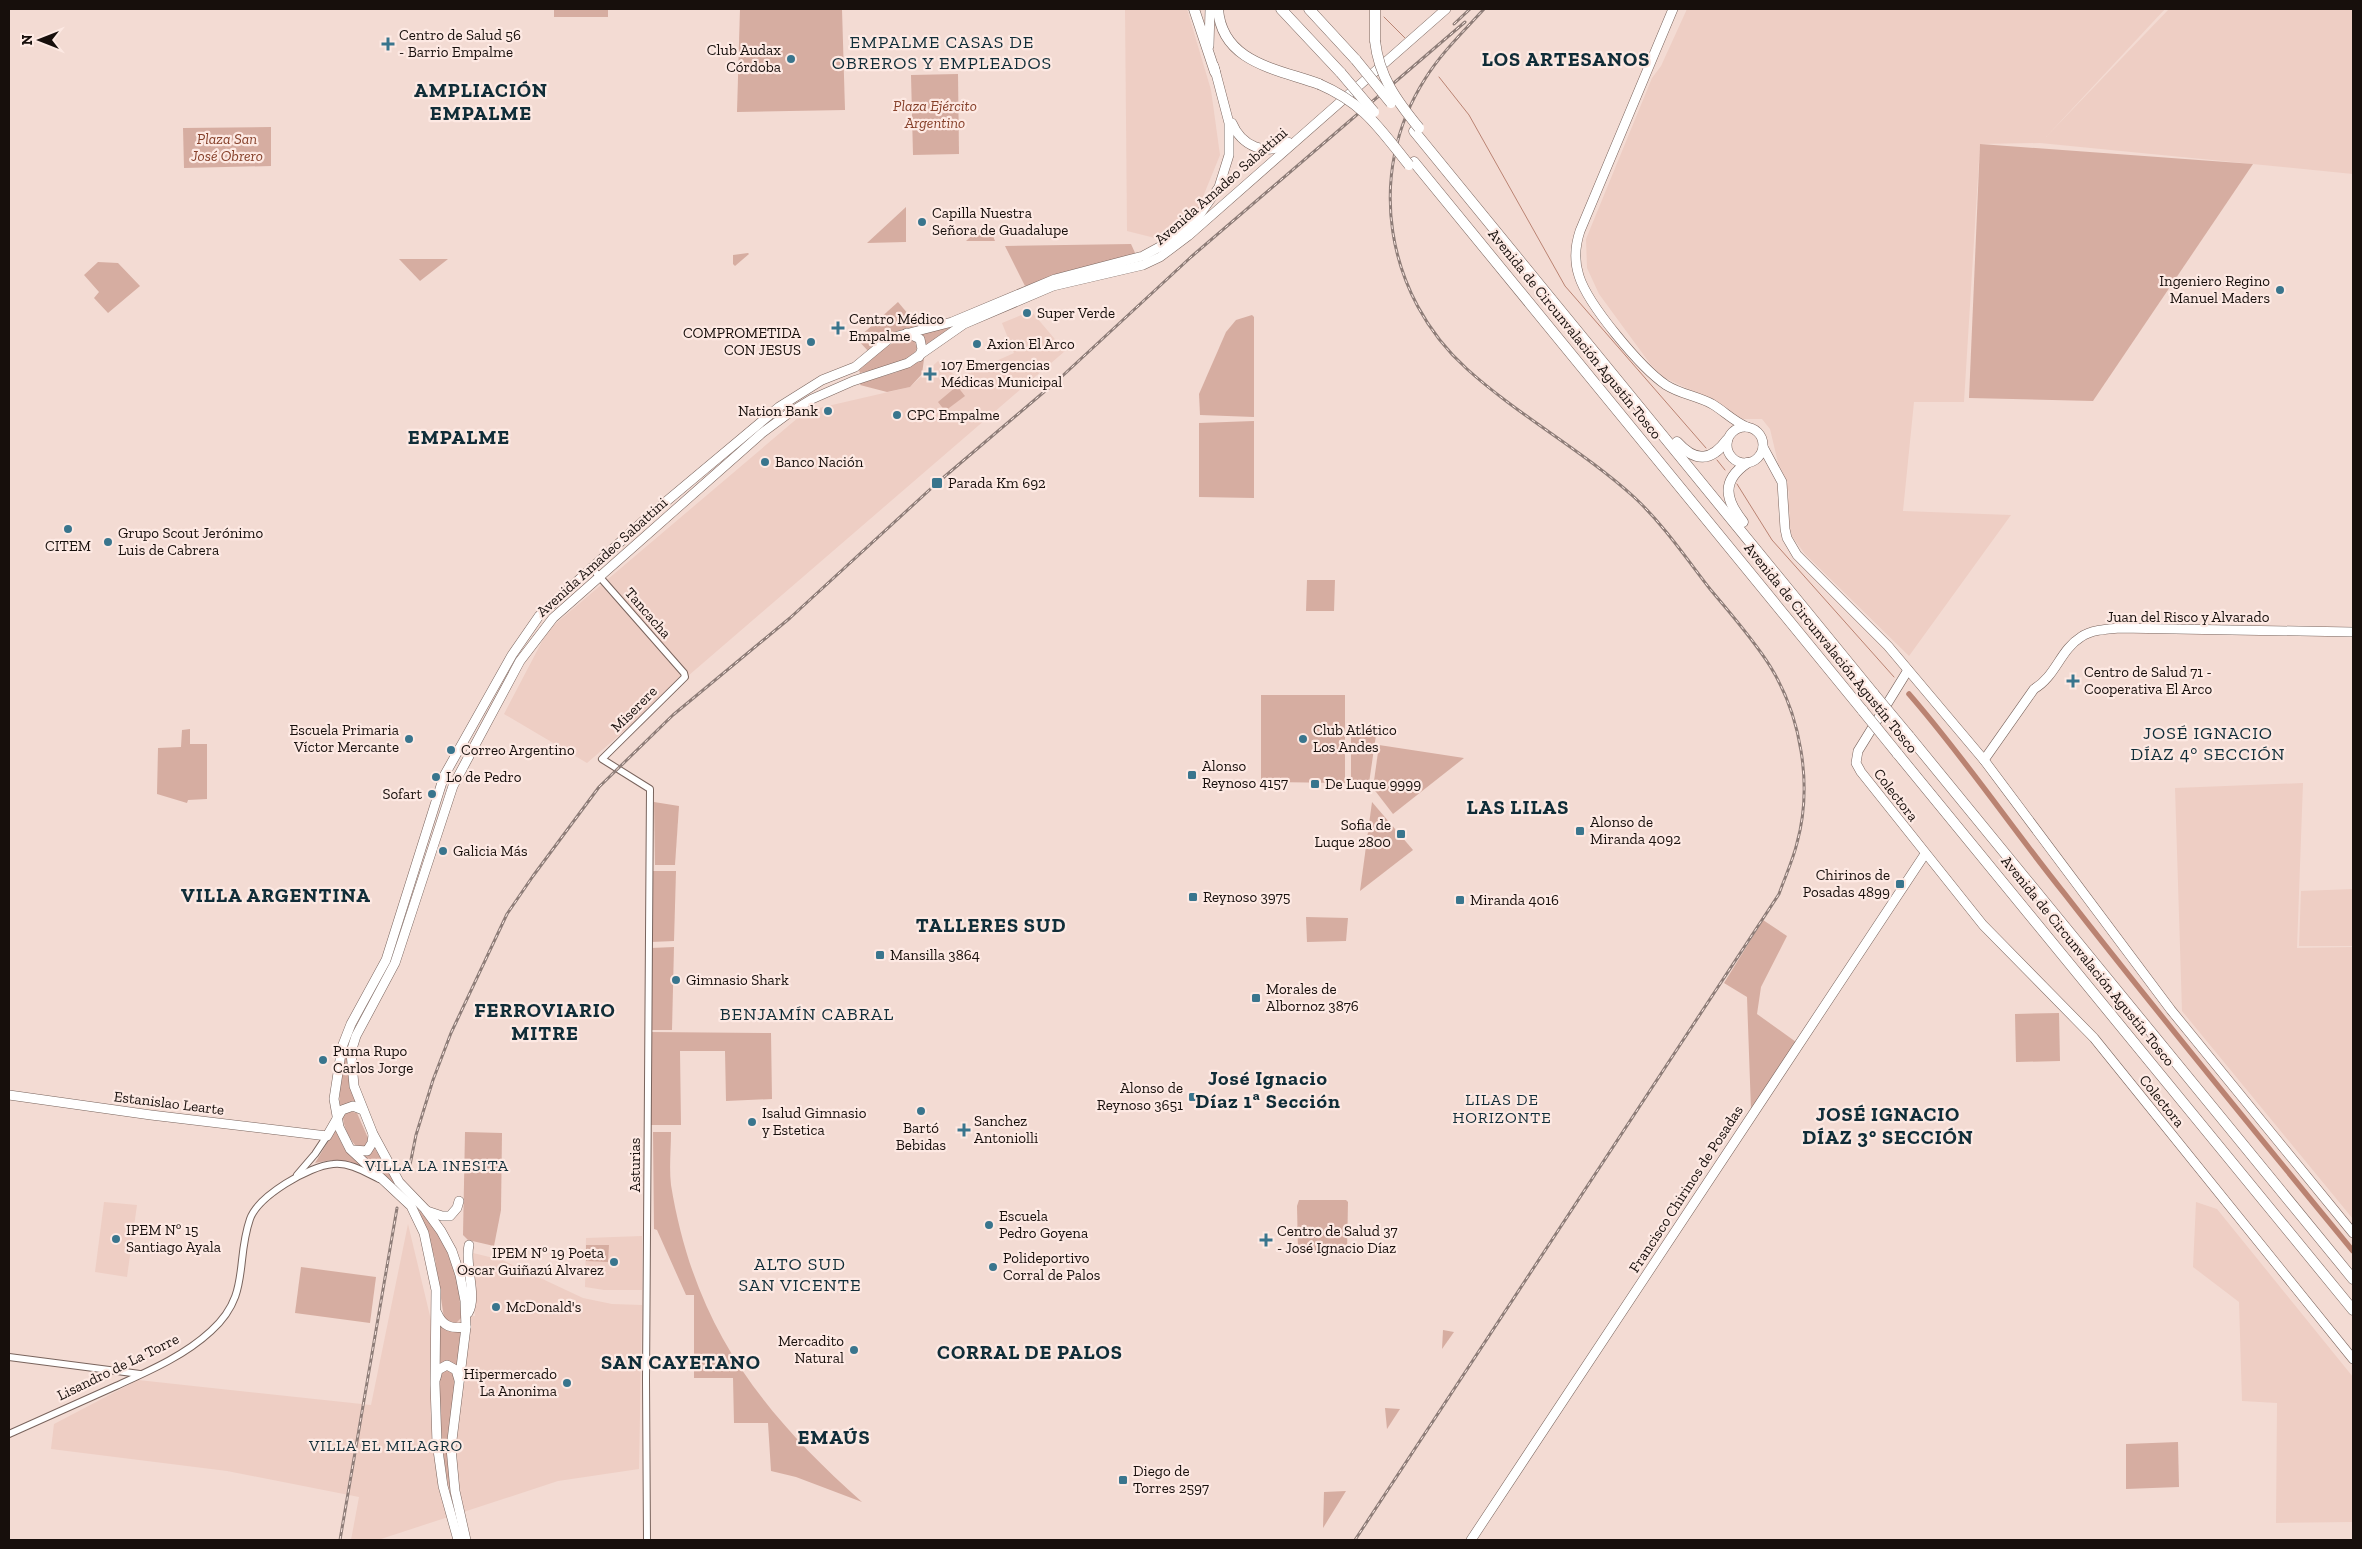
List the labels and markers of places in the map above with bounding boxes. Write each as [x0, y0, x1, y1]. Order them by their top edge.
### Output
place label: Centro de Salud 56 - Barrio Empalme [399, 26, 521, 61]
marker: Centro de Salud 56 - Barrio Empalme [381, 37, 395, 51]
place label: Club Audax Córdoba [707, 41, 781, 76]
marker: Club Audax Córdoba [785, 53, 797, 65]
place label: Capilla Nuestra Señora de Guadalupe [932, 204, 1068, 239]
marker: Capilla Nuestra Señora de Guadalupe [916, 216, 928, 228]
place label: Ingeniero Regino Manuel Maders [2159, 272, 2270, 307]
marker: Ingeniero Regino Manuel Maders [2274, 284, 2286, 296]
place label: Super Verde [1037, 304, 1115, 322]
marker: Super Verde [1021, 307, 1033, 319]
place label: Centro Médico Empalme [849, 310, 945, 345]
marker: Centro Médico Empalme [831, 321, 845, 335]
place label: COMPROMETIDA CON JESUS [683, 324, 801, 359]
place label: Axion El Arco [987, 335, 1075, 353]
marker: COMPROMETIDA CON JESUS [805, 336, 817, 348]
marker: Axion El Arco [971, 338, 983, 350]
place label: 107 Emergencias Médicas Municipal [941, 356, 1062, 391]
marker: 107 Emergencias Médicas Municipal [923, 367, 937, 381]
place label: Nation Bank [738, 402, 818, 420]
marker: Nation Bank [822, 405, 834, 417]
place label: CPC Empalme [907, 406, 1000, 424]
marker: CPC Empalme [891, 409, 903, 421]
place label: Banco Nación [775, 453, 864, 471]
marker: Banco Nación [759, 456, 771, 468]
place label: Parada Km 692 [948, 474, 1046, 492]
marker: Parada Km 692 [930, 476, 944, 490]
marker: CITEM [62, 523, 74, 535]
place label: Grupo Scout Jerónimo Luis de Cabrera [118, 524, 263, 559]
marker: Grupo Scout Jerónimo Luis de Cabrera [102, 536, 114, 548]
place label: CITEM [45, 537, 91, 555]
place label: Centro de Salud 71 - Cooperativa El Arco [2084, 663, 2212, 698]
marker: Centro de Salud 71 - Cooperativa El Arco [2066, 674, 2080, 688]
place label: Escuela Primaria Víctor Mercante [290, 721, 399, 756]
place label: Club Atlético Los Andes [1313, 721, 1397, 756]
marker: Escuela Primaria Víctor Mercante [403, 733, 415, 745]
marker: Club Atlético Los Andes [1297, 733, 1309, 745]
place label: Correo Argentino [461, 741, 575, 759]
marker: Correo Argentino [445, 744, 457, 756]
place label: Alonso Reynoso 4157 [1202, 757, 1288, 792]
place label: Lo de Pedro [446, 768, 522, 786]
marker: Alonso Reynoso 4157 [1186, 769, 1198, 781]
marker: Lo de Pedro [430, 771, 442, 783]
place label: De Luque 9999 [1325, 775, 1421, 793]
marker: De Luque 9999 [1309, 778, 1321, 790]
place label: Sofart [382, 785, 422, 803]
marker: Sofart [426, 788, 438, 800]
place label: Alonso de Miranda 4092 [1590, 813, 1681, 848]
place label: Sofia de Luque 2800 [1315, 816, 1391, 851]
marker: Alonso de Miranda 4092 [1574, 825, 1586, 837]
marker: Sofia de Luque 2800 [1395, 828, 1407, 840]
place label: Galicia Más [453, 842, 527, 860]
marker: Galicia Más [437, 845, 449, 857]
place label: Chirinos de Posadas 4899 [1803, 866, 1890, 901]
marker: Chirinos de Posadas 4899 [1894, 878, 1906, 890]
place label: Reynoso 3975 [1203, 888, 1291, 906]
marker: Reynoso 3975 [1187, 891, 1199, 903]
place label: Miranda 4016 [1470, 891, 1559, 909]
marker: Miranda 4016 [1454, 894, 1466, 906]
place label: Mansilla 3864 [890, 946, 980, 964]
marker: Mansilla 3864 [874, 949, 886, 961]
place label: Gimnasio Shark [686, 971, 789, 989]
marker: Gimnasio Shark [670, 974, 682, 986]
place label: Morales de Albornoz 3876 [1266, 980, 1359, 1015]
marker: Morales de Albornoz 3876 [1250, 992, 1262, 1004]
place label: Puma Rupo Carlos Jorge [333, 1042, 413, 1077]
marker: Puma Rupo Carlos Jorge [317, 1054, 329, 1066]
place label: Alonso de Reynoso 3651 [1097, 1079, 1183, 1114]
marker: Alonso de Reynoso 3651 [1187, 1091, 1199, 1103]
place label: Isalud Gimnasio y Estetica [762, 1104, 867, 1139]
marker: Bartó Bebidas [915, 1105, 927, 1117]
place label: Sanchez Antoniolli [974, 1112, 1038, 1147]
marker: Isalud Gimnasio y Estetica [746, 1116, 758, 1128]
place label: Bartó Bebidas [896, 1119, 946, 1154]
marker: Sanchez Antoniolli [958, 1124, 970, 1136]
place label: Escuela Pedro Goyena [999, 1207, 1088, 1242]
marker: Escuela Pedro Goyena [983, 1219, 995, 1231]
place label: IPEM Nº 15 Santiago Ayala [126, 1221, 221, 1256]
place label: Centro de Salud 37 - José Ignacio Díaz [1277, 1222, 1398, 1257]
marker: IPEM Nº 15 Santiago Ayala [110, 1233, 122, 1245]
marker: Centro de Salud 37 - José Ignacio Díaz [1259, 1233, 1273, 1247]
place label: IPEM Nº 19 Poeta Oscar Guiñazú Alvarez [457, 1244, 604, 1279]
place label: Polideportivo Corral de Palos [1003, 1249, 1100, 1284]
marker: IPEM Nº 19 Poeta Oscar Guiñazú Alvarez [608, 1256, 620, 1268]
marker: Polideportivo Corral de Palos [987, 1261, 999, 1273]
place label: McDonald's [506, 1298, 581, 1316]
marker: McDonald's [490, 1301, 502, 1313]
place label: Mercadito Natural [778, 1332, 844, 1367]
marker: Mercadito Natural [848, 1344, 860, 1356]
place label: Hipermercado La Anonima [463, 1365, 557, 1400]
marker: Hipermercado La Anonima [561, 1377, 573, 1389]
place label: Diego de Torres 2597 [1133, 1462, 1209, 1497]
marker: Diego de Torres 2597 [1117, 1474, 1129, 1486]

